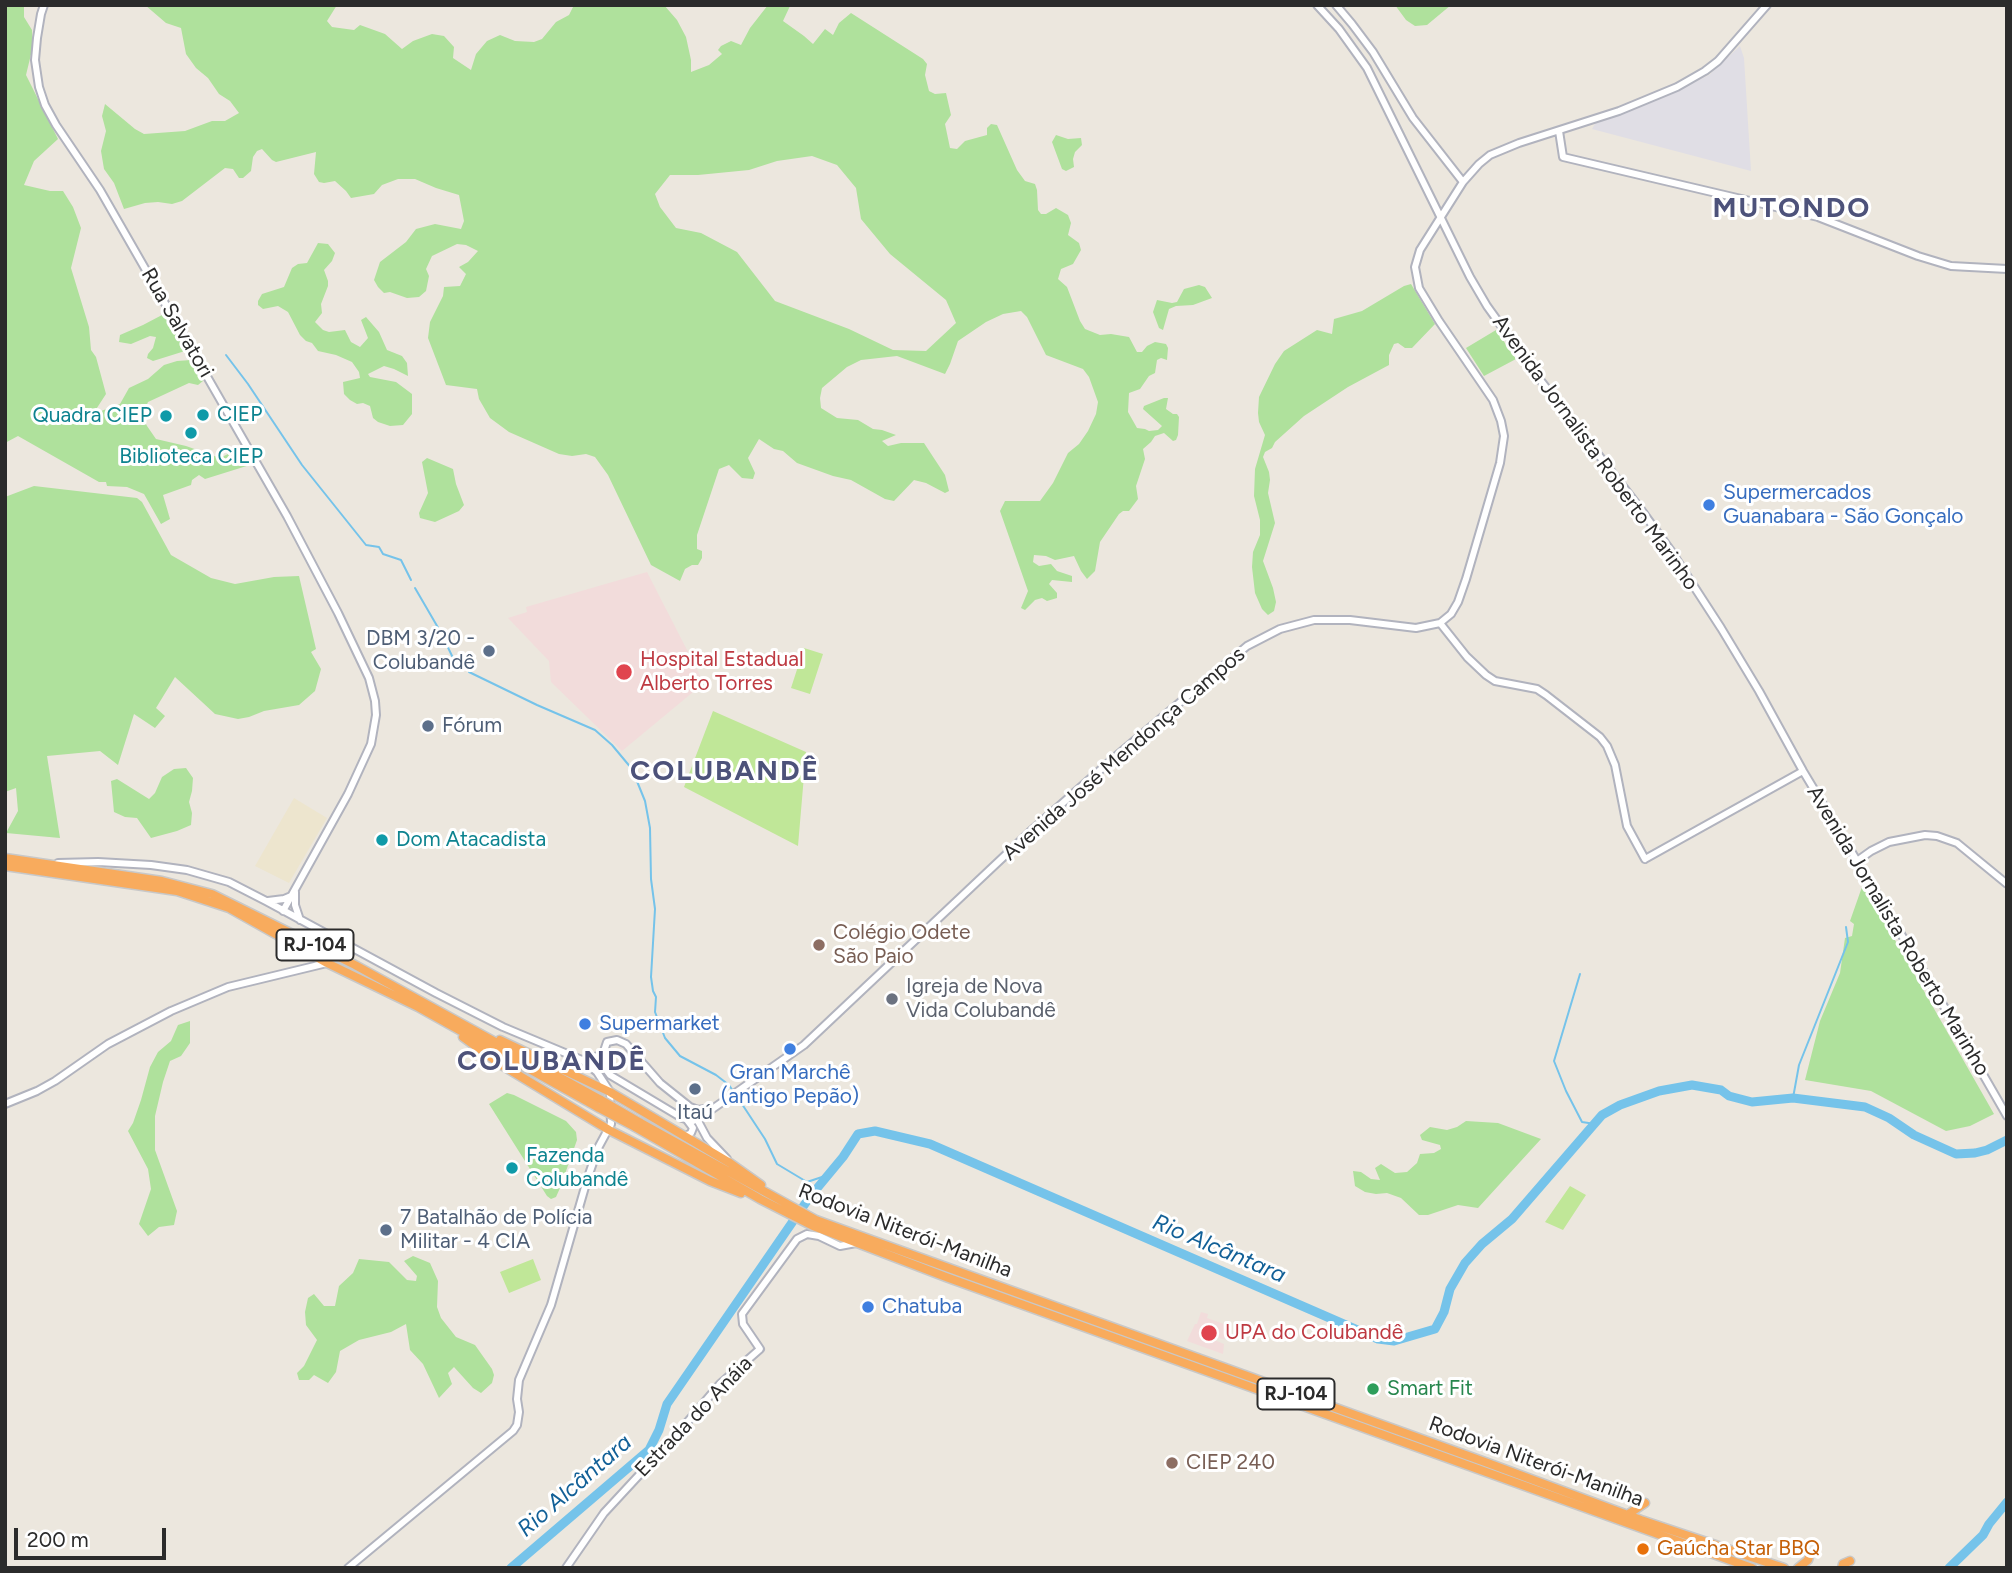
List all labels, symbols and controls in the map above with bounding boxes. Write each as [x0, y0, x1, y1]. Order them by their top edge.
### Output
district label: MUTONDO [1713, 192, 1871, 226]
street label: Rua Salvatori [135, 264, 219, 382]
street label: Avenida Jornalista Roberto Marinho [1487, 310, 1703, 596]
place label: CIEP [217, 402, 262, 428]
place label: Quadra CIEP [32, 403, 152, 429]
marker: CIEP [195, 407, 211, 423]
marker: Quadra CIEP [158, 408, 174, 424]
marker: Biblioteca CIEP [183, 425, 199, 441]
place label: Biblioteca CIEP [119, 444, 263, 470]
place label: Supermercados Guanabara - São Gonçalo [1723, 480, 1963, 530]
marker: Supermercados Guanabara - São Gonçalo [1701, 497, 1717, 513]
place label: DBM 3/20 - Colubandê [366, 626, 475, 676]
street label: Avenida José Mendonça Campos [998, 642, 1250, 866]
marker: DBM 3/20 - Colubandê [481, 643, 497, 659]
place label: Hospital Estadual Alberto Torres [640, 647, 804, 697]
marker: Hospital Estadual Alberto Torres [614, 662, 634, 682]
place label: Fórum [442, 713, 502, 739]
marker: Fórum [420, 718, 436, 734]
district label: COLUBANDÊ [631, 755, 819, 789]
street label: Avenida Jornalista Roberto Marinho [1801, 781, 1995, 1081]
place label: Dom Atacadista [396, 827, 546, 853]
marker: Dom Atacadista [374, 832, 390, 848]
place label: Colégio Odete São Paio [833, 920, 970, 970]
road number: RJ-104 [276, 930, 354, 960]
marker: Colégio Odete São Paio [811, 937, 827, 953]
place label: Igreja de Nova Vida Colubandê [906, 974, 1056, 1024]
marker: Igreja de Nova Vida Colubandê [884, 991, 900, 1007]
place label: Supermarket [599, 1011, 720, 1037]
marker: Supermarket [577, 1016, 593, 1032]
marker: Gran Marchê (antigo Pepão) [782, 1041, 798, 1057]
district label: COLUBANDÊ [458, 1045, 646, 1079]
place label: Gran Marchê (antigo Pepão) [721, 1060, 859, 1110]
marker: Itaú [687, 1081, 703, 1097]
place label: Itaú [677, 1100, 713, 1126]
place label: Fazenda Colubandê [526, 1143, 628, 1193]
marker: Fazenda Colubandê [504, 1160, 520, 1176]
street label: Rodovia Niterói-Manilha [795, 1179, 1015, 1283]
place label: 7 Batalhão de Polícia Militar - 4 CIA [400, 1205, 593, 1255]
water label: Rio Alcântara [1148, 1209, 1290, 1289]
marker: 7 Batalhão de Polícia Militar - 4 CIA [378, 1222, 394, 1238]
place label: Chatuba [882, 1294, 962, 1320]
marker: Chatuba [860, 1299, 876, 1315]
place label: UPA do Colubandê [1225, 1320, 1403, 1346]
marker: UPA do Colubandê [1199, 1323, 1219, 1343]
street label: Estrada do Anáia [630, 1351, 758, 1483]
place label: Smart Fit [1387, 1376, 1473, 1402]
road number: RJ-104 [1258, 1378, 1334, 1410]
marker: Smart Fit [1365, 1381, 1381, 1397]
street label: Rodovia Niterói-Manilha [1425, 1411, 1647, 1513]
water label: Rio Alcântara [512, 1429, 638, 1543]
place label: CIEP 240 [1186, 1450, 1275, 1476]
marker: CIEP 240 [1164, 1455, 1180, 1471]
scale bar [18, 1514, 170, 1558]
text: 200 m [27, 1527, 89, 1552]
place label: Gaúcha Star BBQ [1657, 1536, 1820, 1562]
marker: Gaúcha Star BBQ [1635, 1541, 1651, 1557]

